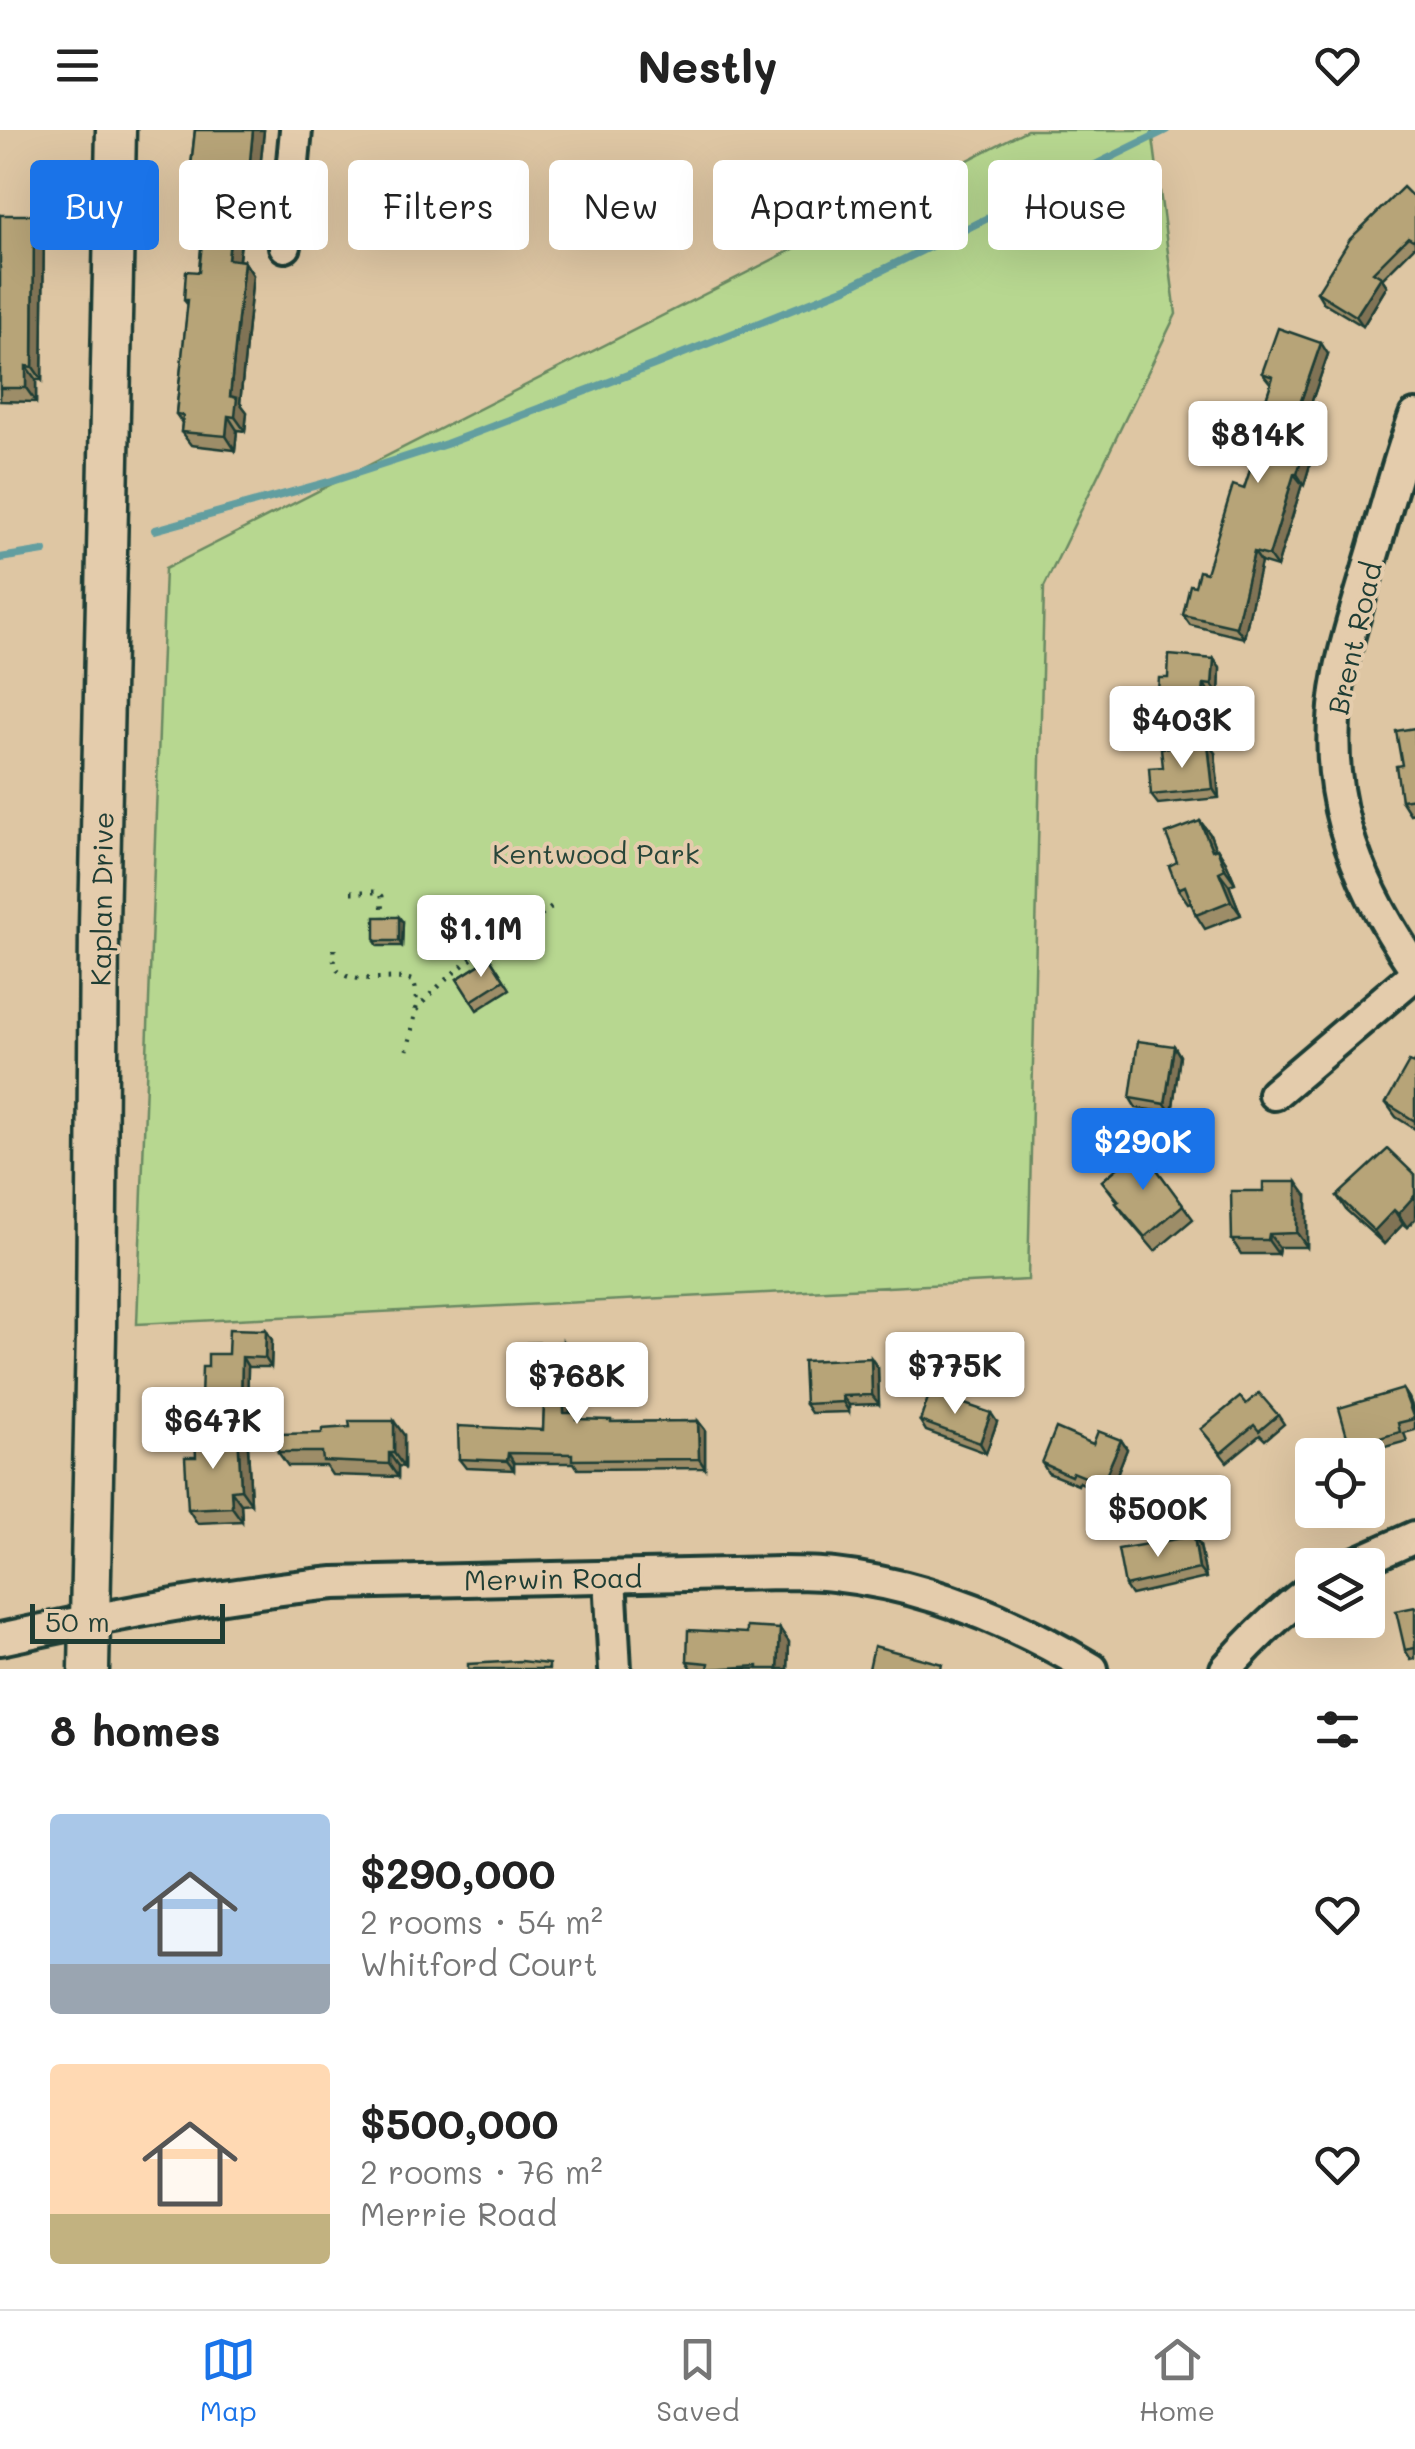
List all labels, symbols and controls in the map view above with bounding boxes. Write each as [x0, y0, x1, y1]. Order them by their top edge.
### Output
text: Nestly [637, 36, 778, 94]
icon: menu [50, 38, 105, 93]
icon: heart [1310, 38, 1365, 93]
chip: Buy [30, 160, 159, 250]
chip: Rent [179, 160, 328, 250]
chip: Filters [348, 160, 529, 250]
chip: New [549, 160, 693, 250]
chip: Apartment [713, 160, 968, 250]
chip: House [988, 160, 1162, 250]
pin: $814K [1188, 401, 1328, 486]
text: $814K [1210, 412, 1306, 454]
street label: Brent Road [1319, 558, 1389, 718]
pin: $403K [1112, 686, 1252, 771]
text: $403K [1132, 697, 1232, 739]
street label: Kaplan Drive [81, 811, 121, 987]
park label: Kentwood Park [492, 835, 700, 871]
pin: $1.1M [411, 895, 551, 980]
text: $1.1M [439, 906, 523, 948]
pin: $290K [1073, 1108, 1213, 1193]
text: $290K [1094, 1119, 1192, 1161]
pin: $775K [885, 1332, 1025, 1417]
pin: $768K [507, 1342, 647, 1427]
text: $775K [907, 1343, 1003, 1385]
text: $768K [528, 1353, 626, 1395]
pin: $647K [143, 1387, 283, 1472]
text: $647K [164, 1398, 262, 1440]
map controls [1295, 1438, 1385, 1638]
button: locate [1295, 1438, 1385, 1528]
pin: $500K [1088, 1475, 1228, 1560]
text: $500K [1108, 1486, 1208, 1528]
button: layers [1295, 1548, 1385, 1638]
street label: Merwin Road [464, 1558, 642, 1598]
scale bar [30, 1599, 225, 1644]
text: 50 m [45, 1603, 110, 1639]
text: 8 homes [50, 1702, 221, 1757]
icon: filters [1310, 1702, 1365, 1757]
text: $290,000 [360, 1845, 556, 1900]
icon: home [130, 1854, 250, 1974]
icon: heart [1310, 1887, 1365, 1942]
text: 2 rooms · 54 m² [360, 1900, 603, 1942]
text: Whitford Court [360, 1942, 598, 1984]
text: $500,000 [360, 2095, 558, 2150]
icon: home [130, 2104, 250, 2224]
icon: heart [1310, 2137, 1365, 2192]
text: 2 rooms · 76 m² [360, 2150, 603, 2192]
text: Merrie Road [360, 2192, 557, 2234]
tab: Map [200, 2332, 257, 2428]
tab: Saved [656, 2332, 739, 2428]
tab: Home [1139, 2332, 1215, 2428]

